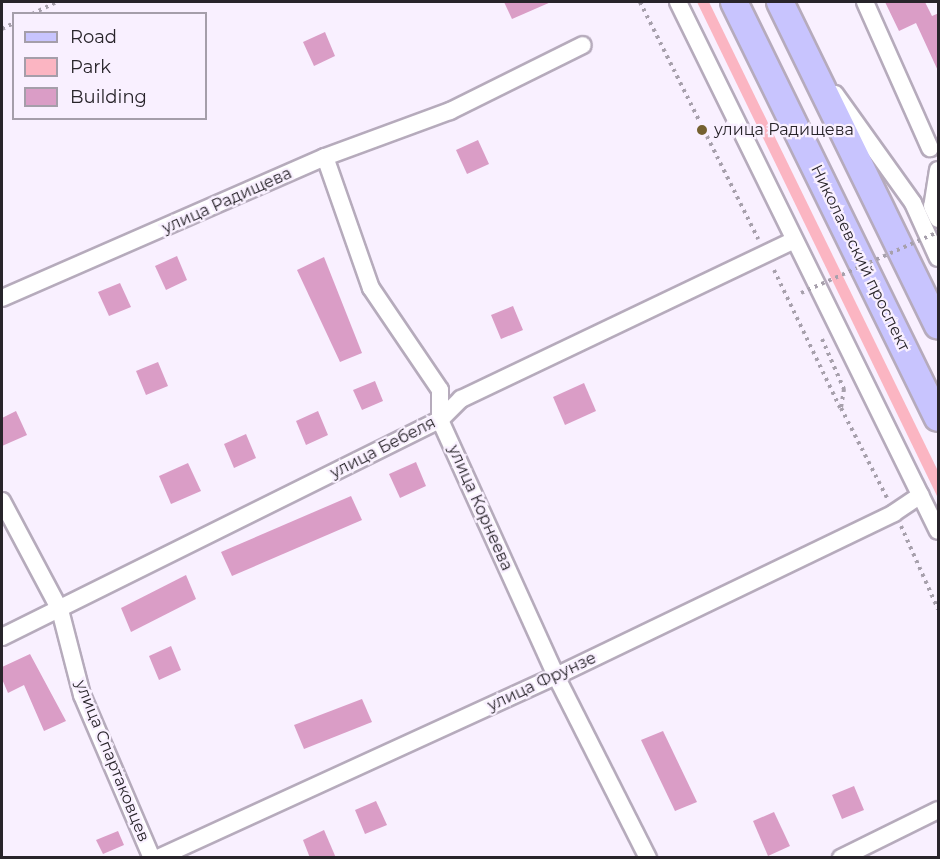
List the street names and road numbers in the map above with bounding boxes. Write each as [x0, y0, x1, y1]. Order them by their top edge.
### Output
street label: Николаевский проспект [806, 162, 914, 354]
street label: улица Радищева [159, 164, 295, 238]
street label: улица Бебеля [327, 413, 439, 483]
street label: улица Корнеева [444, 442, 516, 574]
street label: улица Фрунзе [485, 648, 599, 716]
street label: улица Спартаковцев [71, 677, 153, 845]

